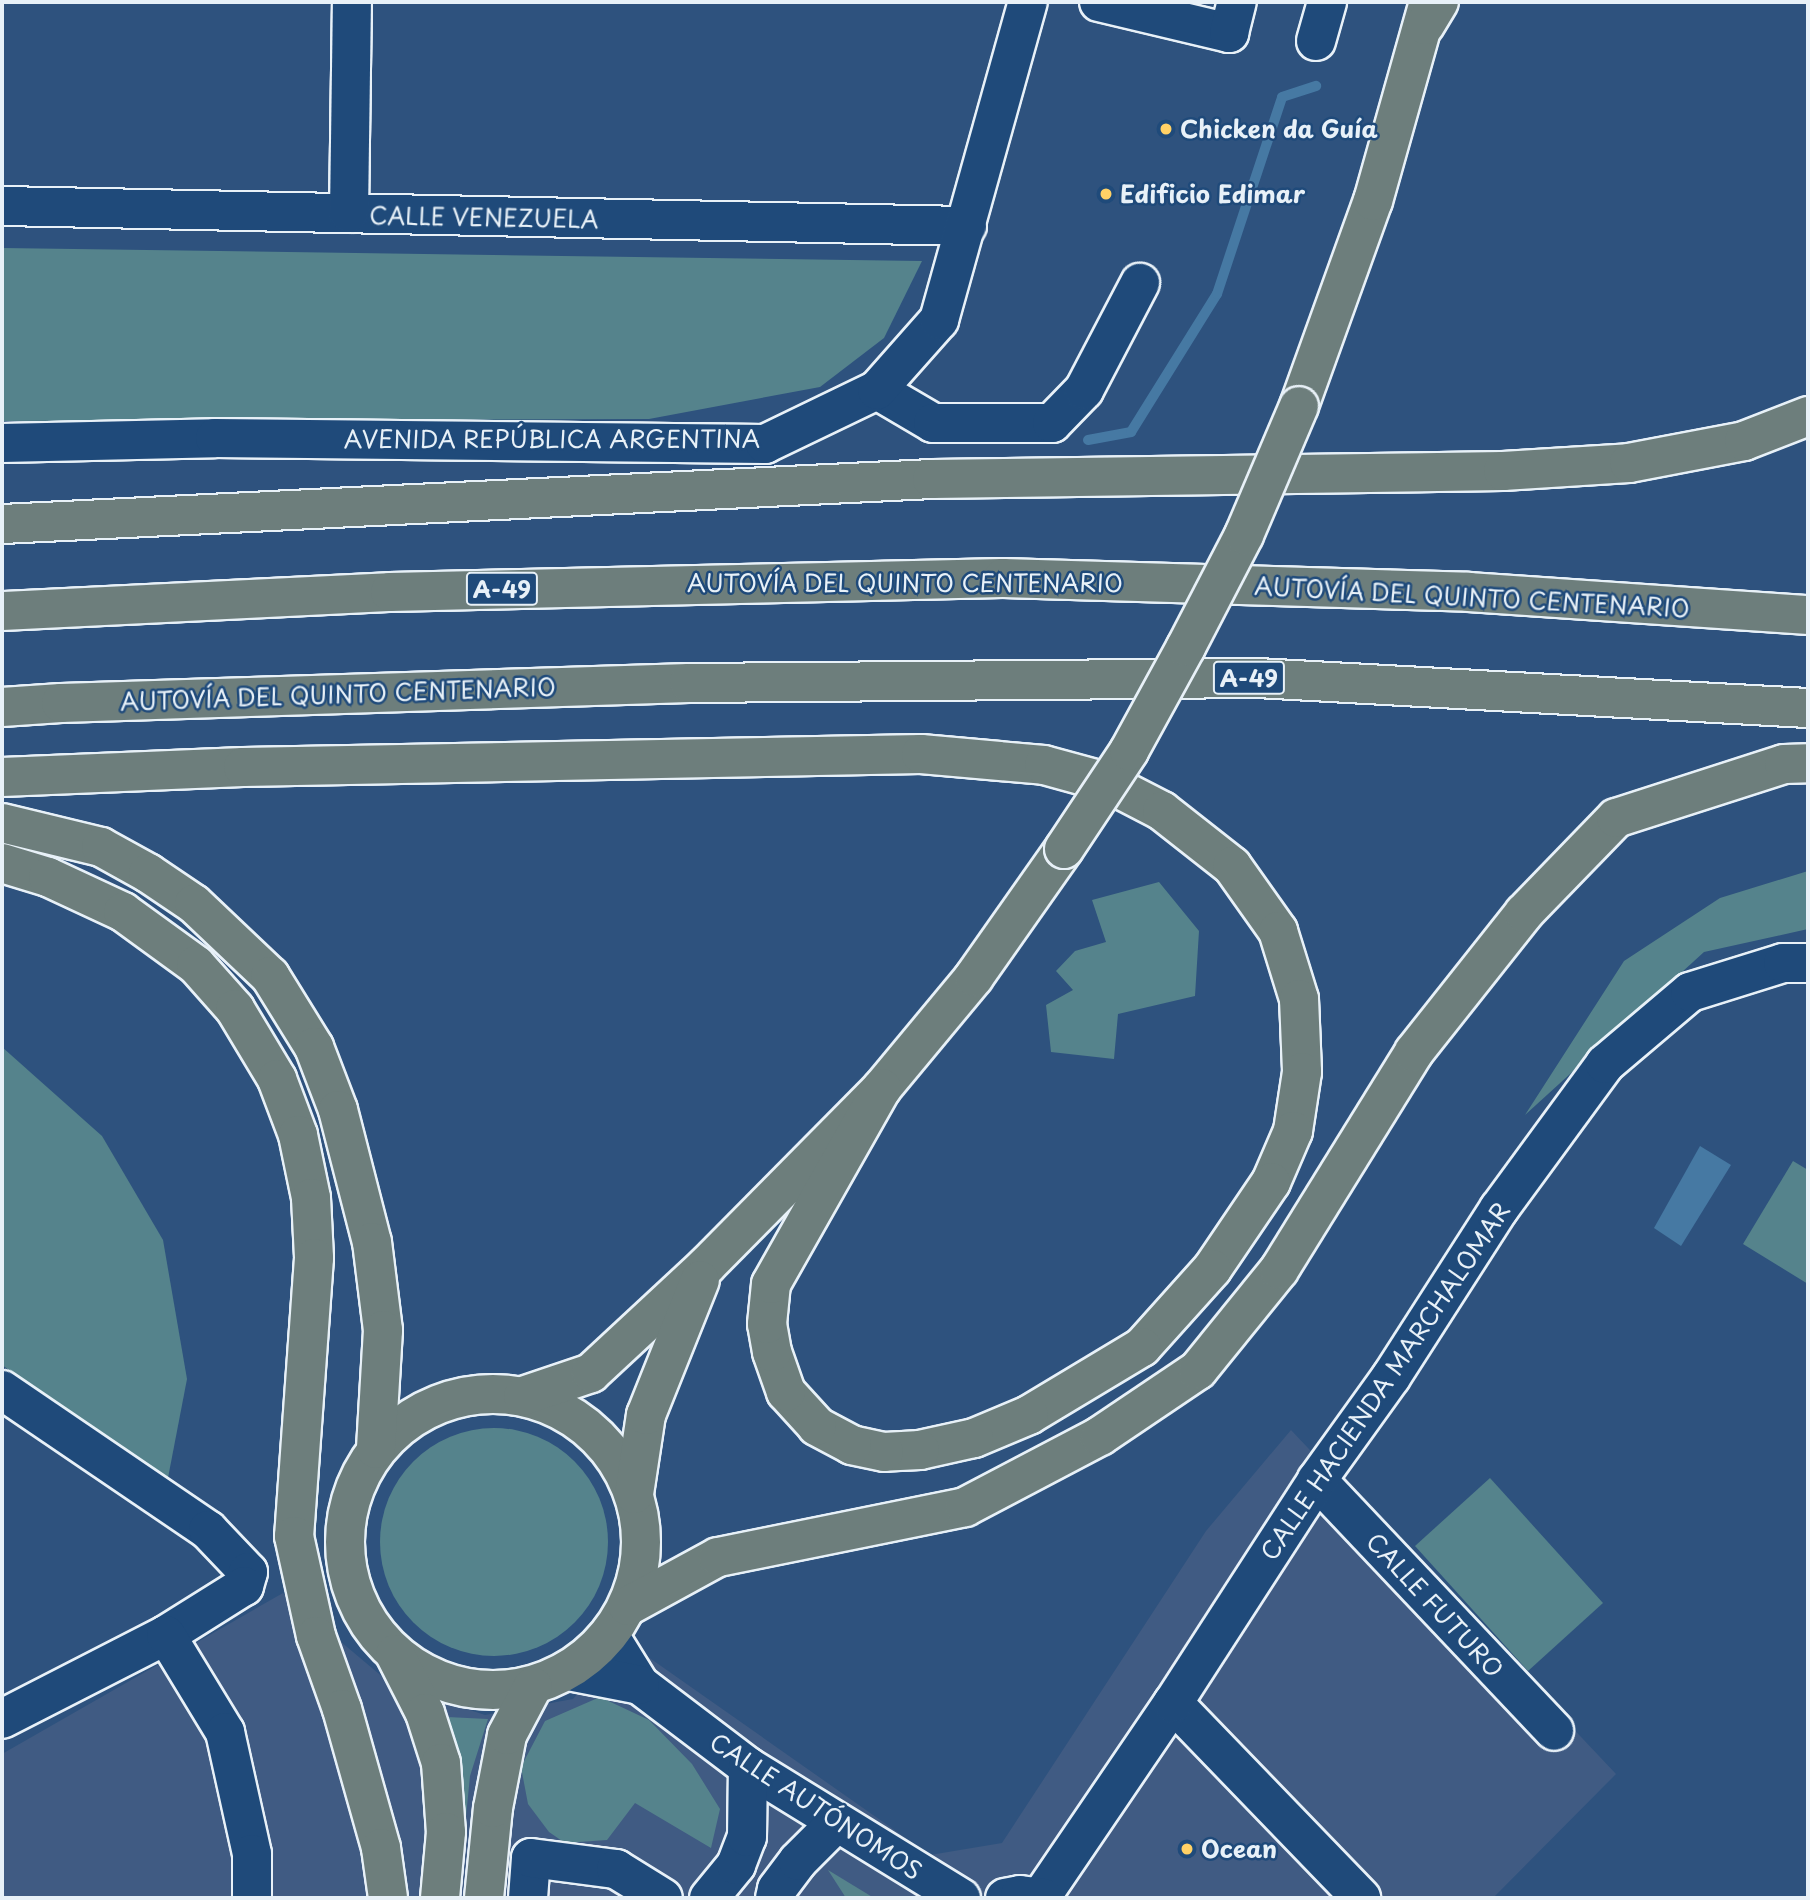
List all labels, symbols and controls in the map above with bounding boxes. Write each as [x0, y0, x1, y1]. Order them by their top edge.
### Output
place label: Chicken da Guía [1180, 115, 1380, 143]
marker: Chicken da Guía [1158, 121, 1174, 137]
place label: Edificio Edimar [1120, 180, 1304, 208]
marker: Edificio Edimar [1098, 186, 1114, 202]
street label: CALLE VENEZUELA [367, 201, 601, 233]
street label: AVENIDA REPÚBLICA ARGENTINA [343, 425, 761, 453]
road number: A-49 [465, 569, 539, 608]
street label: AUTOVÍA DEL QUINTO CENTENARIO [684, 569, 1126, 597]
street label: AUTOVÍA DEL QUINTO CENTENARIO [1250, 571, 1694, 623]
road number: A-49 [1212, 658, 1286, 698]
street label: AUTOVÍA DEL QUINTO CENTENARIO [116, 672, 560, 716]
street label: CALLE HACIENDA MARCHALOMAR [1253, 1195, 1517, 1567]
street label: CALLE FUTURO [1359, 1525, 1511, 1685]
street label: CALLE AUTÓNOMOS [703, 1726, 929, 1886]
place label: Ocean [1201, 1835, 1277, 1863]
marker: Ocean [1179, 1841, 1195, 1857]

